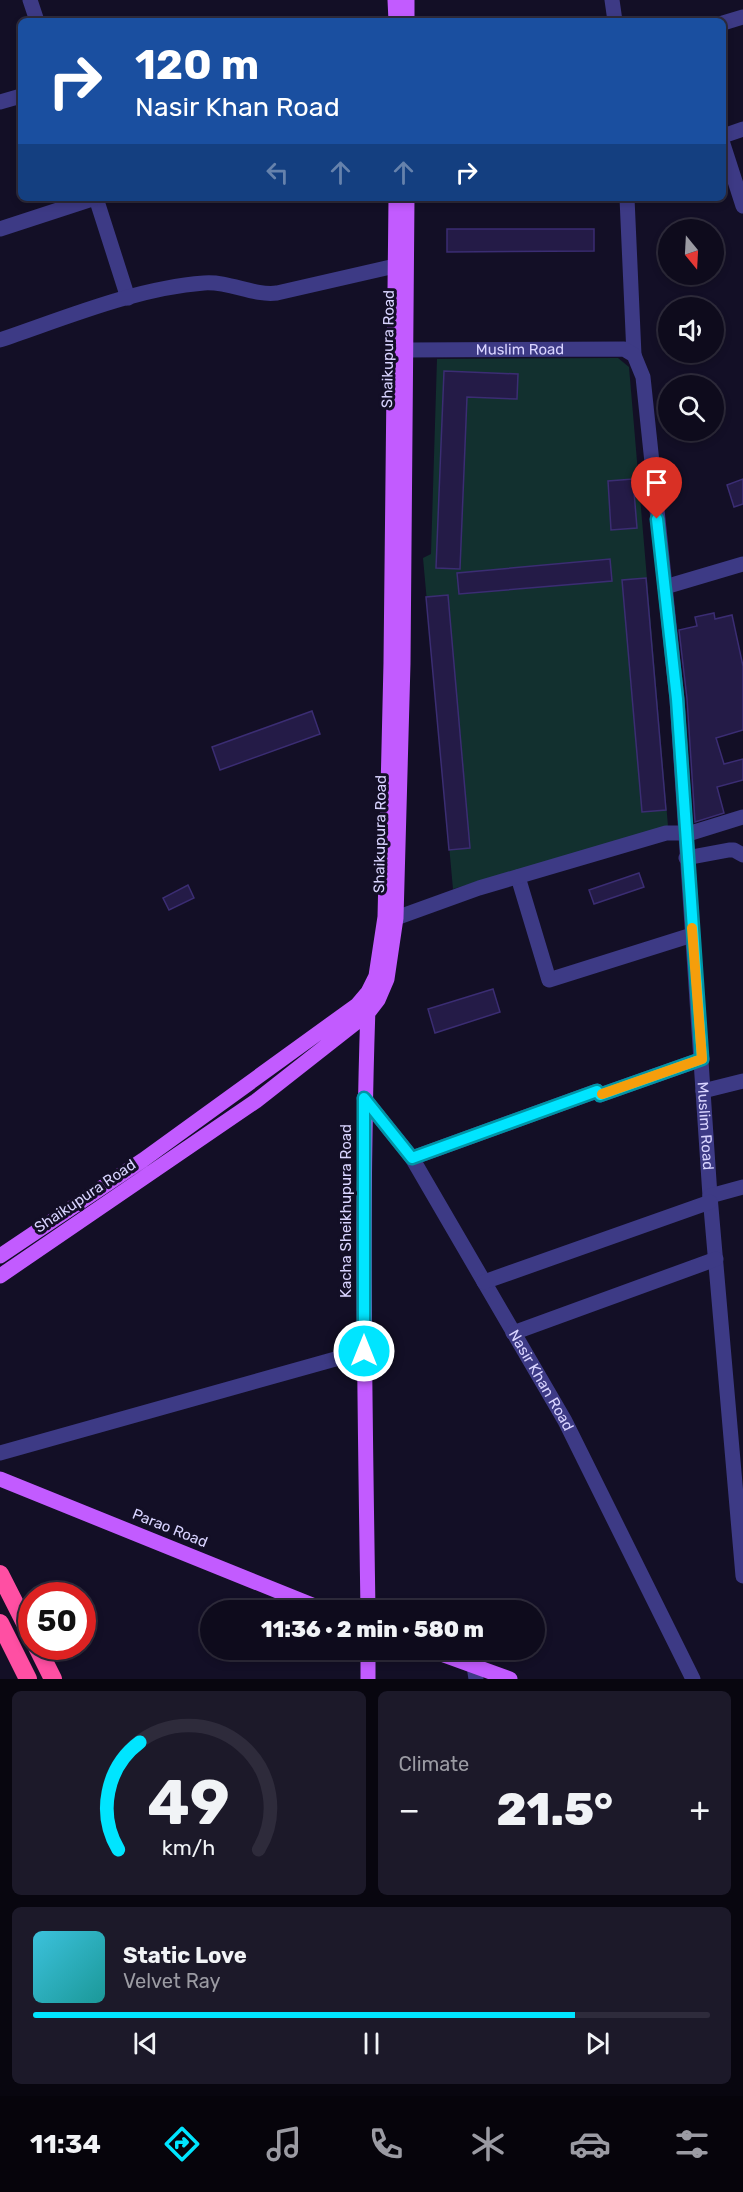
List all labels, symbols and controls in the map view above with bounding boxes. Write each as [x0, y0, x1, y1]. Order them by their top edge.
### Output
text: 120 m [135, 40, 259, 90]
icon: right [36, 42, 114, 120]
text: Nasir Khan Road [135, 91, 340, 123]
icon: left [261, 156, 294, 189]
icon: ahead [324, 156, 357, 189]
icon: ahead [387, 156, 420, 189]
icon: right [450, 156, 483, 189]
north arrow [658, 219, 724, 285]
map controls [658, 219, 724, 441]
street label: Shaikupura Road [378, 290, 398, 408]
button: sound [658, 297, 724, 363]
street label: Muslim Road [476, 340, 564, 359]
button: search [658, 375, 724, 441]
pin [631, 457, 682, 519]
icon: arrive [640, 466, 673, 499]
street label: Shaikupura Road [370, 775, 390, 893]
street label: Muslim Road [693, 1081, 717, 1171]
street label: Kacha Sheikhupura Road [337, 1124, 355, 1298]
street label: Shaikupura Road [31, 1155, 139, 1237]
position arrow [332, 1319, 396, 1383]
street label: Nasir Khan Road [505, 1327, 577, 1434]
street label: Parao Road [130, 1505, 210, 1551]
speed limit sign: 50 [18, 1582, 96, 1660]
text: 11:36 · 2 min · 580 m [261, 1616, 484, 1643]
text: Climate [399, 1752, 469, 1776]
text: 49 [148, 1766, 230, 1840]
text: 21.5° [496, 1783, 613, 1836]
text: − [399, 1790, 420, 1829]
text: + [689, 1790, 710, 1829]
text: km/h [162, 1835, 216, 1860]
text: Static Love [123, 1942, 247, 1969]
text: Velvet Ray [123, 1969, 221, 1993]
icon: previous [129, 2027, 162, 2060]
icon: pause [355, 2027, 388, 2060]
icon: next [581, 2027, 614, 2060]
icon: directions [161, 2123, 203, 2165]
icon: music [263, 2123, 305, 2165]
icon: phone [365, 2123, 407, 2165]
icon: climate [467, 2123, 509, 2165]
icon: car [569, 2123, 611, 2165]
icon: filters [671, 2123, 713, 2165]
text: 11:34 [30, 2128, 101, 2160]

